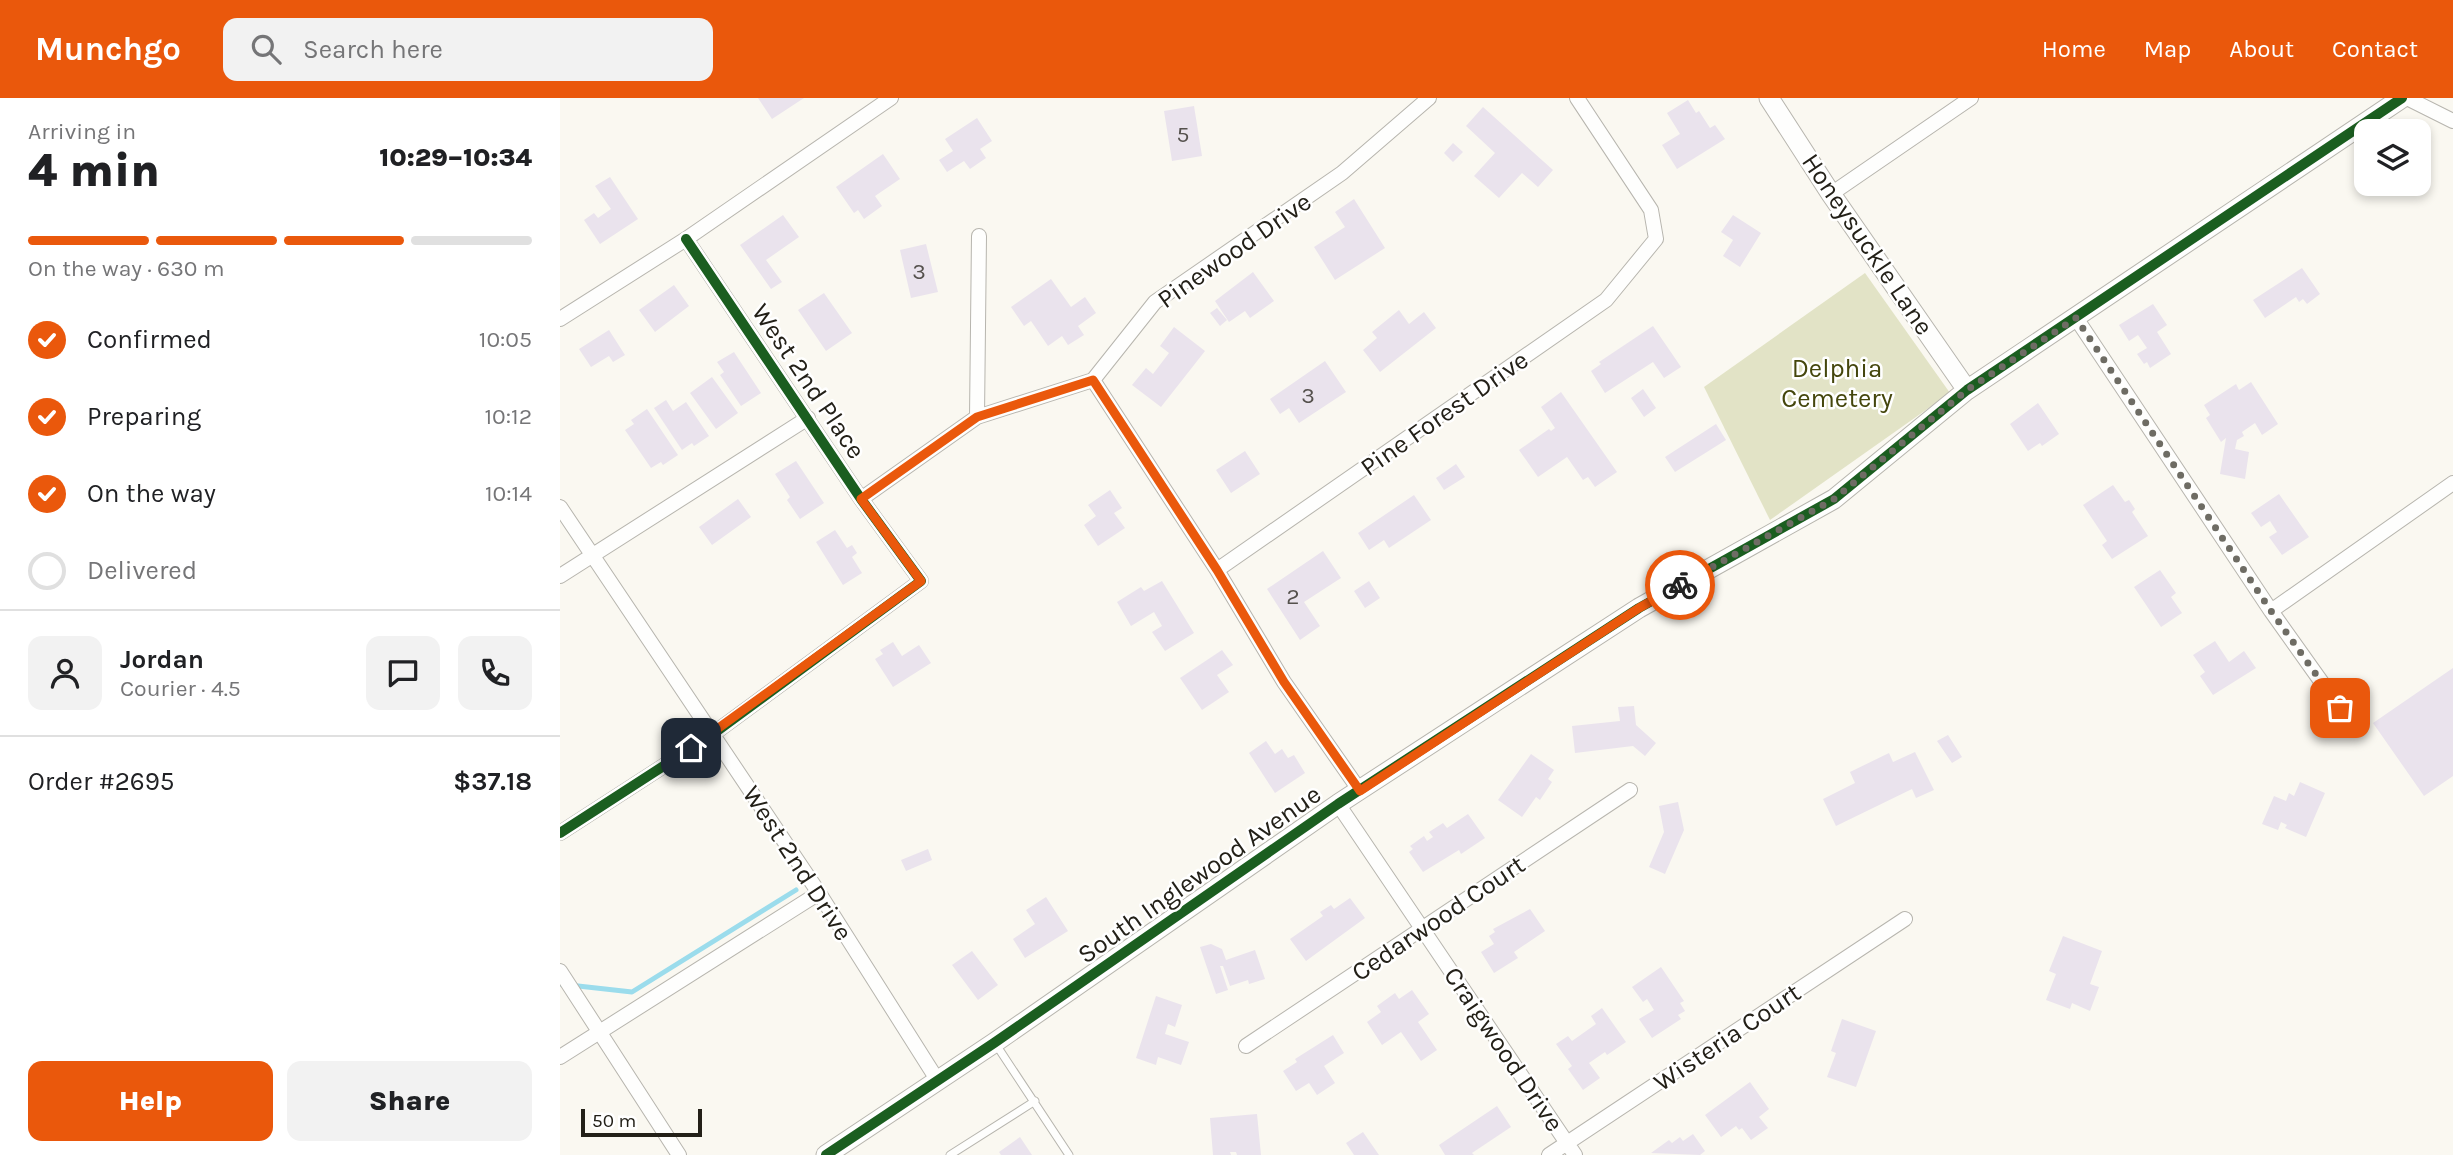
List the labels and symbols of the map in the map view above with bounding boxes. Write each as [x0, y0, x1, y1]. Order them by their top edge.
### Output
house number: 5 [1177, 121, 1189, 148]
street label: Honeysuckle Lane [1795, 148, 1940, 341]
street label: Pinewood Drive [1151, 186, 1317, 315]
house number: 3 [912, 258, 926, 285]
street label: West 2nd Place [745, 298, 872, 465]
street label: Pine Forest Drive [1354, 344, 1534, 483]
park label: Delphia Cemetery [1781, 353, 1893, 414]
house number: 3 [1301, 382, 1315, 409]
courier [1645, 550, 1715, 620]
house number: 2 [1286, 583, 1300, 610]
pin [2310, 678, 2370, 738]
pin [661, 718, 721, 778]
street label: South Inglewood Avenue [1072, 779, 1327, 970]
street label: West 2nd Drive [736, 780, 859, 947]
street label: Cedarwood Court [1346, 849, 1531, 988]
street label: Craigwood Drive [1437, 961, 1570, 1137]
street label: Wisteria Court [1648, 977, 1807, 1098]
scale bar [581, 1106, 702, 1138]

